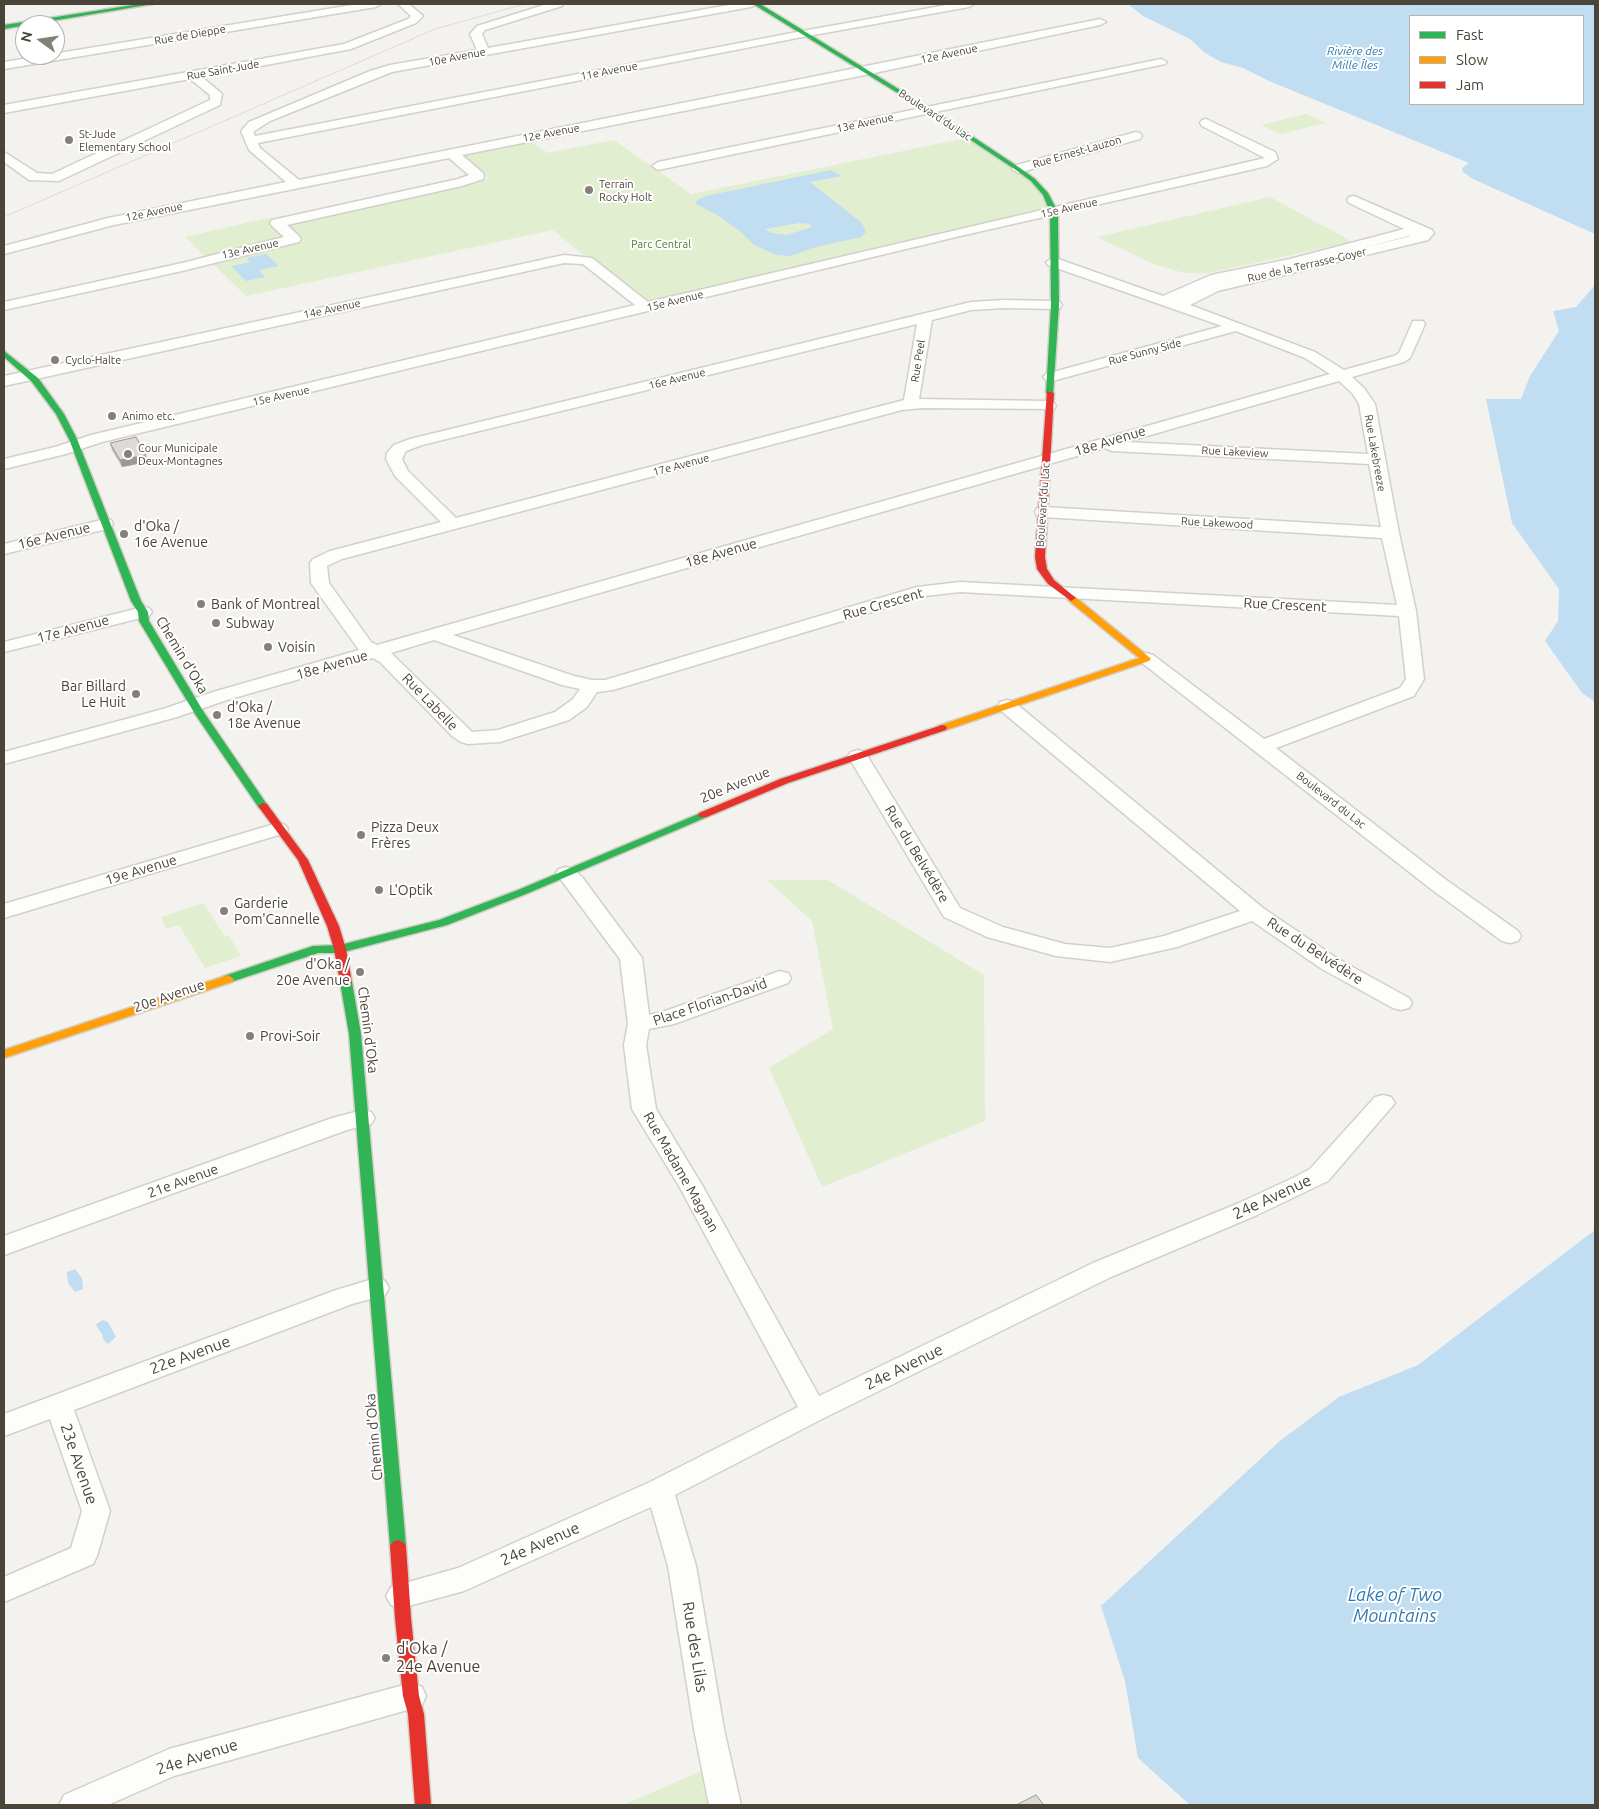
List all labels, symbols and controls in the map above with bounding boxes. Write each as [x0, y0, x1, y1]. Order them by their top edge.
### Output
north arrow [15, 15, 65, 65]
legend [1409, 15, 1584, 105]
street label: Rue de Dieppe [153, 22, 227, 48]
text: Fast [1456, 26, 1483, 43]
text: N [17, 30, 35, 44]
street label: 12e Avenue [919, 42, 979, 66]
water label: Rivière des Mille Îles [1327, 44, 1383, 72]
street label: 10e Avenue [427, 45, 487, 69]
text: Slow [1456, 51, 1488, 68]
street label: Rue Saint-Jude [186, 57, 260, 83]
street label: 11e Avenue [579, 59, 639, 83]
text: Jam [1456, 76, 1484, 93]
street label: Boulevard du Lac [896, 86, 974, 144]
street label: 13e Avenue [835, 111, 895, 135]
street label: 12e Avenue [521, 121, 581, 145]
place label: St-Jude Elementary School [79, 127, 171, 153]
street label: Rue Ernest-Lauzon [1031, 133, 1123, 171]
marker: St-Jude Elementary School [63, 134, 75, 146]
place label: Terrain Rocky Holt [599, 177, 652, 203]
marker: Terrain Rocky Holt [583, 184, 595, 196]
street label: 15e Avenue [1039, 195, 1099, 221]
street label: 12e Avenue [124, 200, 184, 224]
street label: 13e Avenue [220, 236, 280, 262]
park label: Parc Central [631, 237, 691, 251]
street label: Rue de la Terrasse-Goyer [1246, 245, 1368, 285]
street label: 15e Avenue [645, 288, 705, 314]
street label: 14e Avenue [302, 297, 362, 321]
street label: Rue Sunny Side [1107, 336, 1183, 368]
street label: Rue Peel [908, 339, 928, 383]
place label: Cyclo-Halte [65, 353, 121, 367]
marker: Cyclo-Halte [49, 354, 61, 366]
street label: 16e Avenue [647, 366, 707, 392]
street label: 15e Avenue [251, 383, 311, 409]
place label: Animo etc. [122, 409, 175, 423]
marker: Animo etc. [106, 410, 118, 422]
street label: Rue Lakebreeze [1362, 413, 1388, 493]
street label: 18e Avenue [1072, 422, 1148, 460]
place label: Cour Municipale Deux-Montagnes [138, 441, 223, 467]
street label: Rue Lakeview [1201, 444, 1269, 460]
marker: Cour Municipale Deux-Montagnes [122, 448, 134, 460]
street label: 17e Avenue [651, 451, 711, 479]
street label: Boulevard du Lac [1033, 462, 1053, 548]
street label: Rue Lakewood [1181, 515, 1253, 531]
place label: d'Oka / 16e Avenue [134, 518, 208, 550]
street label: 16e Avenue [16, 519, 92, 553]
marker: d'Oka / 16e Avenue [118, 528, 130, 540]
street label: 18e Avenue [683, 535, 759, 571]
street label: Rue Crescent [841, 584, 925, 624]
street label: Rue Crescent [1243, 594, 1327, 616]
place label: Bank of Montreal [211, 596, 320, 612]
marker: Bank of Montreal [195, 598, 207, 610]
street label: 17e Avenue [35, 611, 111, 647]
street label: Chemin d'Oka [152, 613, 212, 697]
place label: Subway [226, 615, 274, 631]
marker: Subway [210, 617, 222, 629]
place label: Voisin [278, 639, 315, 655]
marker: Voisin [262, 641, 274, 653]
street label: 18e Avenue [294, 647, 370, 683]
street label: Rue Labelle [399, 670, 461, 734]
place label: Bar Billard Le Huit [61, 678, 126, 710]
marker: Bar Billard Le Huit [130, 688, 142, 700]
place label: d'Oka / 18e Avenue [227, 699, 301, 732]
marker: d'Oka / 18e Avenue [211, 709, 223, 721]
street label: 20e Avenue [698, 763, 772, 807]
street label: Boulevard du Lac [1294, 769, 1368, 831]
street label: Rue du Belvédère [881, 802, 953, 906]
place label: Pizza Deux Frères [371, 819, 439, 852]
marker: Pizza Deux Frères [355, 829, 367, 841]
street label: 19e Avenue [103, 851, 179, 889]
place label: L'Optik [389, 882, 433, 898]
marker: L'Optik [373, 884, 385, 896]
place label: Garderie Pom'Cannelle [234, 895, 320, 928]
marker: Garderie Pom'Cannelle [218, 905, 230, 917]
street label: Rue du Belvédère [1264, 914, 1366, 988]
place label: d'Oka / 20e Avenue [276, 956, 350, 989]
marker: d'Oka / 20e Avenue [354, 966, 366, 978]
street label: Place Florian-David [651, 975, 769, 1029]
street label: 20e Avenue [131, 976, 207, 1016]
street label: Chemin d'Oka [354, 986, 382, 1074]
place label: Provi-Soir [260, 1028, 320, 1044]
marker: Provi-Soir [244, 1030, 256, 1042]
street label: Rue Madame Magnan [640, 1109, 722, 1235]
street label: 21e Avenue [145, 1160, 221, 1202]
street label: 24e Avenue [1230, 1170, 1314, 1224]
street label: 22e Avenue [147, 1332, 233, 1378]
street label: 24e Avenue [862, 1340, 946, 1394]
street label: Chemin d'Oka [362, 1393, 386, 1481]
street label: 23e Avenue [56, 1421, 102, 1507]
street label: 24e Avenue [498, 1518, 582, 1570]
water label: Lake of Two Mountains [1348, 1584, 1442, 1626]
street label: Rue des Lilas [678, 1600, 712, 1694]
place label: d'Oka / 24e Avenue [396, 1639, 480, 1677]
marker: d'Oka / 24e Avenue [380, 1652, 392, 1664]
street label: 24e Avenue [154, 1735, 240, 1779]

